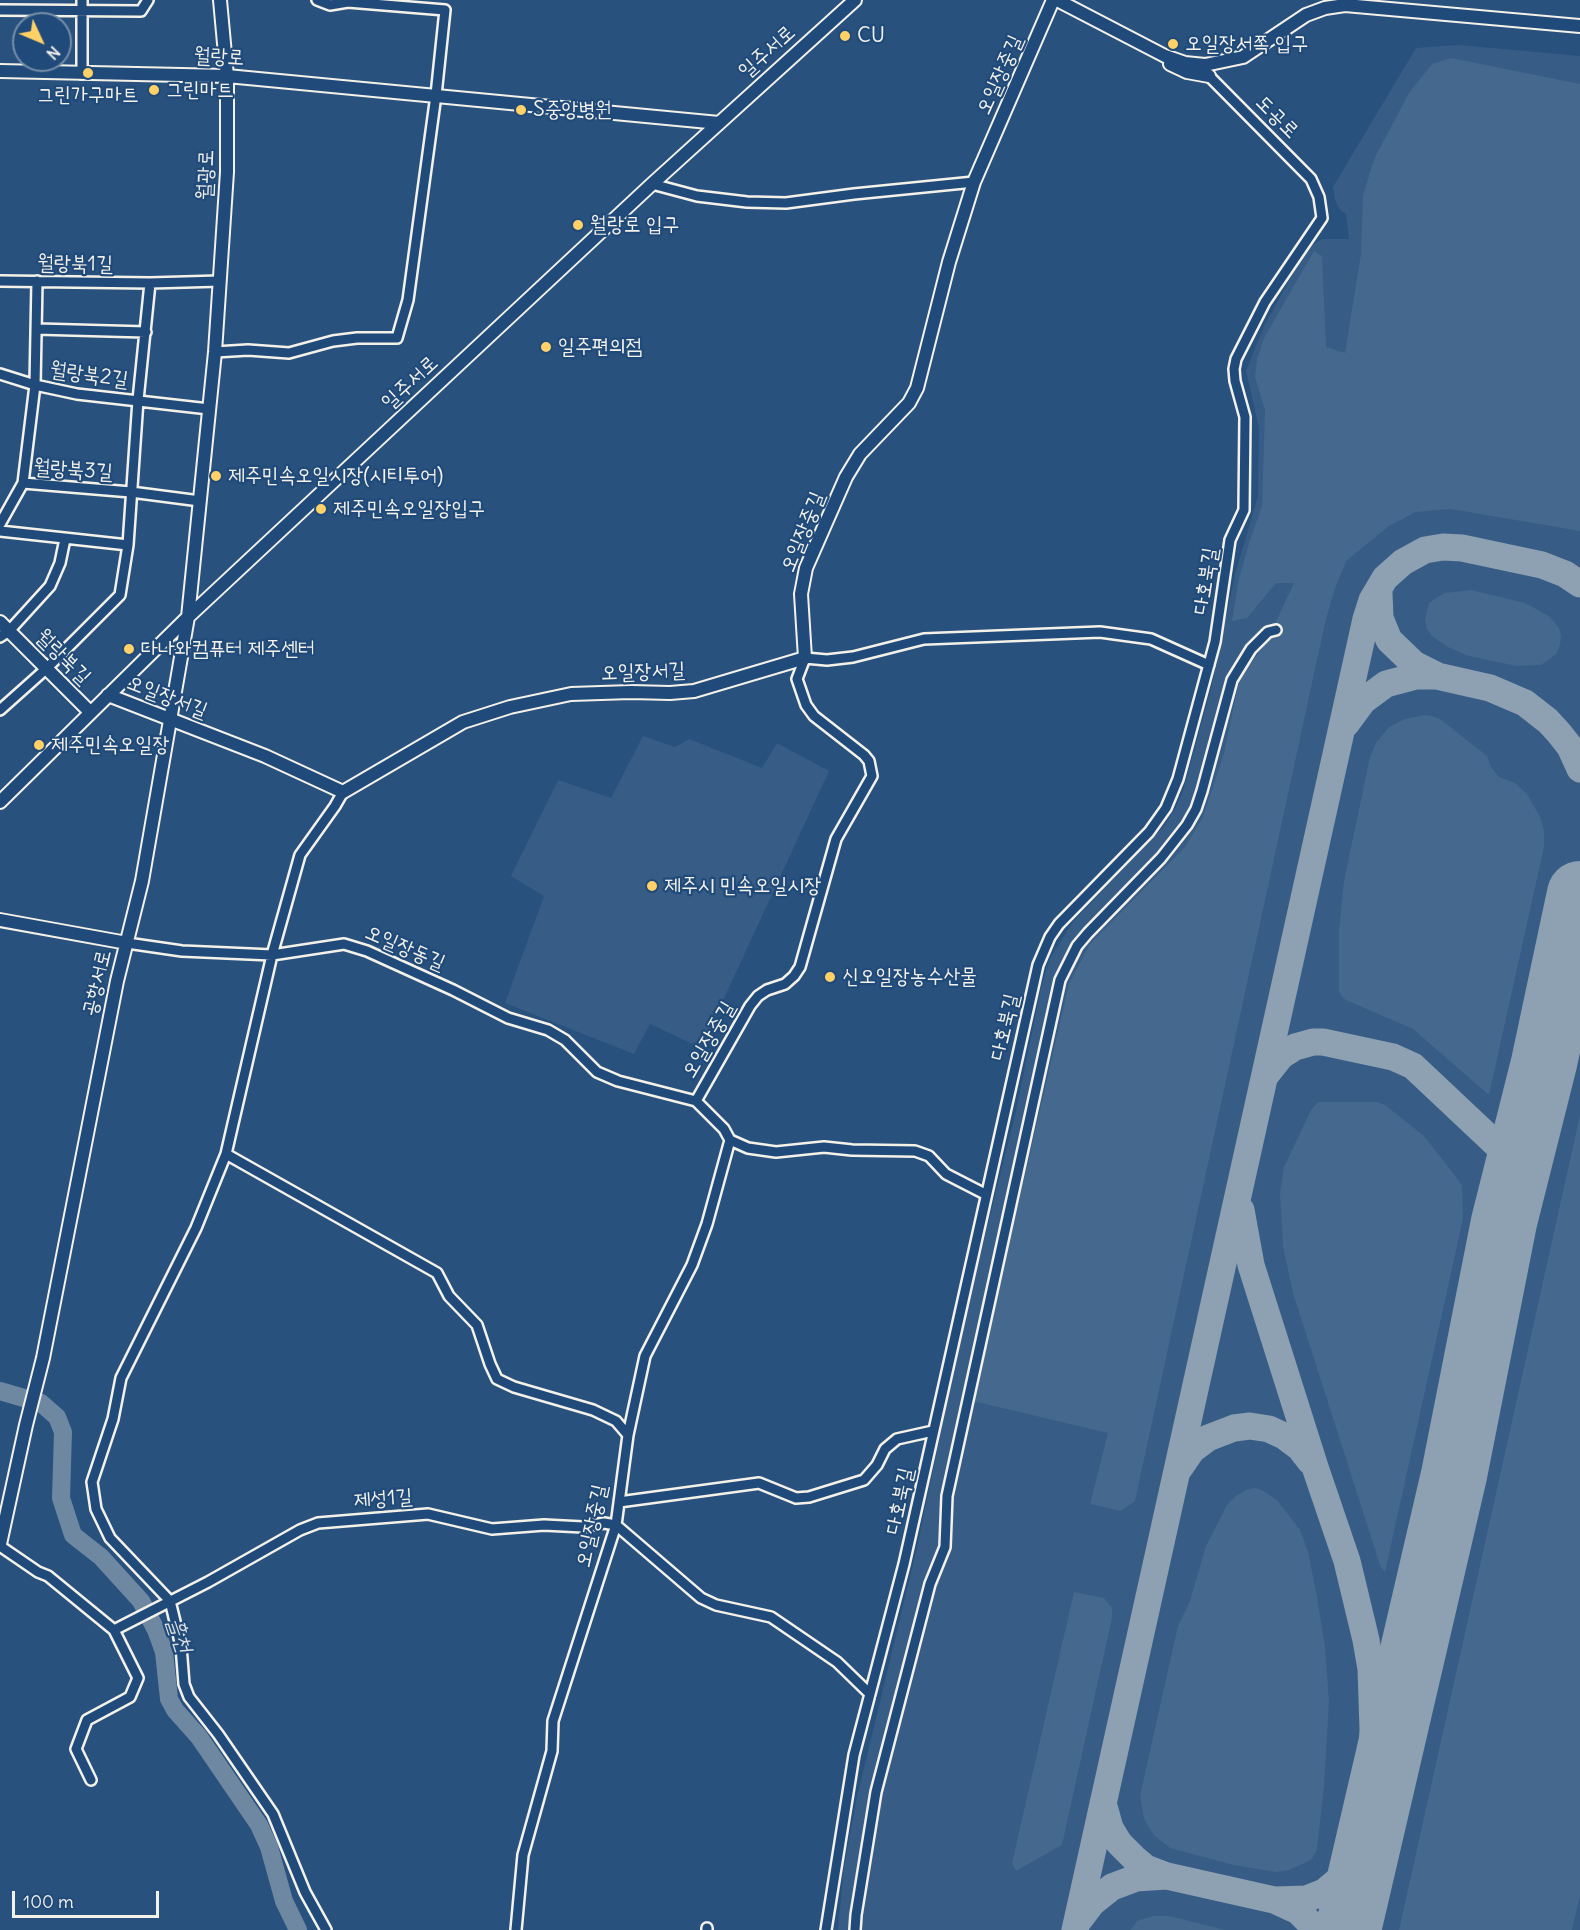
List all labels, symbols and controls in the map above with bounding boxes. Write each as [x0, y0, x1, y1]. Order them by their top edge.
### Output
north arrow [12, 12, 72, 72]
street label: 일주서로 [733, 20, 801, 84]
place label: CU [857, 23, 885, 49]
marker: CU [838, 29, 852, 43]
street label: 오일장중길 [971, 31, 1029, 119]
place label: 오일장서쪽 입구 [1185, 31, 1308, 57]
marker: 오일장서쪽 입구 [1166, 37, 1180, 51]
text: N [42, 42, 65, 64]
street label: 월랑로 [193, 43, 245, 71]
marker: 그린가구마트 [81, 66, 95, 80]
place label: 그린마트 [166, 77, 234, 103]
place label: 그린가구마트 [37, 82, 139, 108]
marker: 그린마트 [147, 83, 161, 97]
street label: 도공로 [1250, 90, 1304, 144]
place label: S중앙병원 [533, 97, 612, 123]
marker: S중앙병원 [514, 103, 528, 117]
street label: 월광로 [193, 149, 219, 201]
place label: 월랑로 입구 [590, 212, 679, 238]
marker: 월랑로 입구 [571, 218, 585, 232]
street label: 월랑북1길 [37, 251, 113, 277]
place label: 일주편의점 [558, 334, 642, 360]
marker: 일주편의점 [539, 340, 553, 354]
street label: 일주서로 [377, 351, 443, 415]
street label: 월랑북2길 [48, 357, 130, 393]
street label: 월랑북3길 [32, 455, 114, 485]
place label: 제주민속오일시장(시티투어) [228, 463, 443, 489]
marker: 제주민속오일시장(시티투어) [209, 469, 223, 483]
street label: 오일장중길 [775, 488, 831, 576]
place label: 제주민속오일장입구 [333, 496, 485, 522]
marker: 제주민속오일장입구 [314, 502, 328, 516]
street label: 다호북길 [1188, 546, 1224, 616]
street label: 월랑북길 [30, 624, 96, 690]
place label: 다나와컴퓨터 제주센터 [141, 636, 315, 662]
marker: 다나와컴퓨터 제주센터 [122, 642, 136, 656]
street label: 오일장서길 [600, 658, 686, 686]
street label: 오일장서길 [123, 670, 211, 724]
place label: 제주민속오일장 [51, 732, 169, 758]
marker: 제주민속오일장 [32, 738, 46, 752]
place label: 제주시 민속오일시장 [664, 873, 821, 899]
marker: 제주시 민속오일시장 [645, 879, 659, 893]
street label: 오일장동길 [361, 920, 449, 976]
street label: 공항서로 [77, 947, 117, 1019]
place label: 신오일장농수산물 [842, 964, 977, 990]
marker: 신오일장농수산물 [823, 970, 837, 984]
street label: 다호북길 [985, 991, 1025, 1063]
street label: 오일장중길 [677, 997, 741, 1083]
street label: 다호북길 [881, 1465, 919, 1537]
street label: 오일장중길 [571, 1482, 613, 1570]
street label: 제성1길 [353, 1484, 413, 1514]
water label: 흘천 [161, 1614, 197, 1656]
scale bar [15, 1879, 162, 1917]
text: 100 m [23, 1890, 74, 1913]

